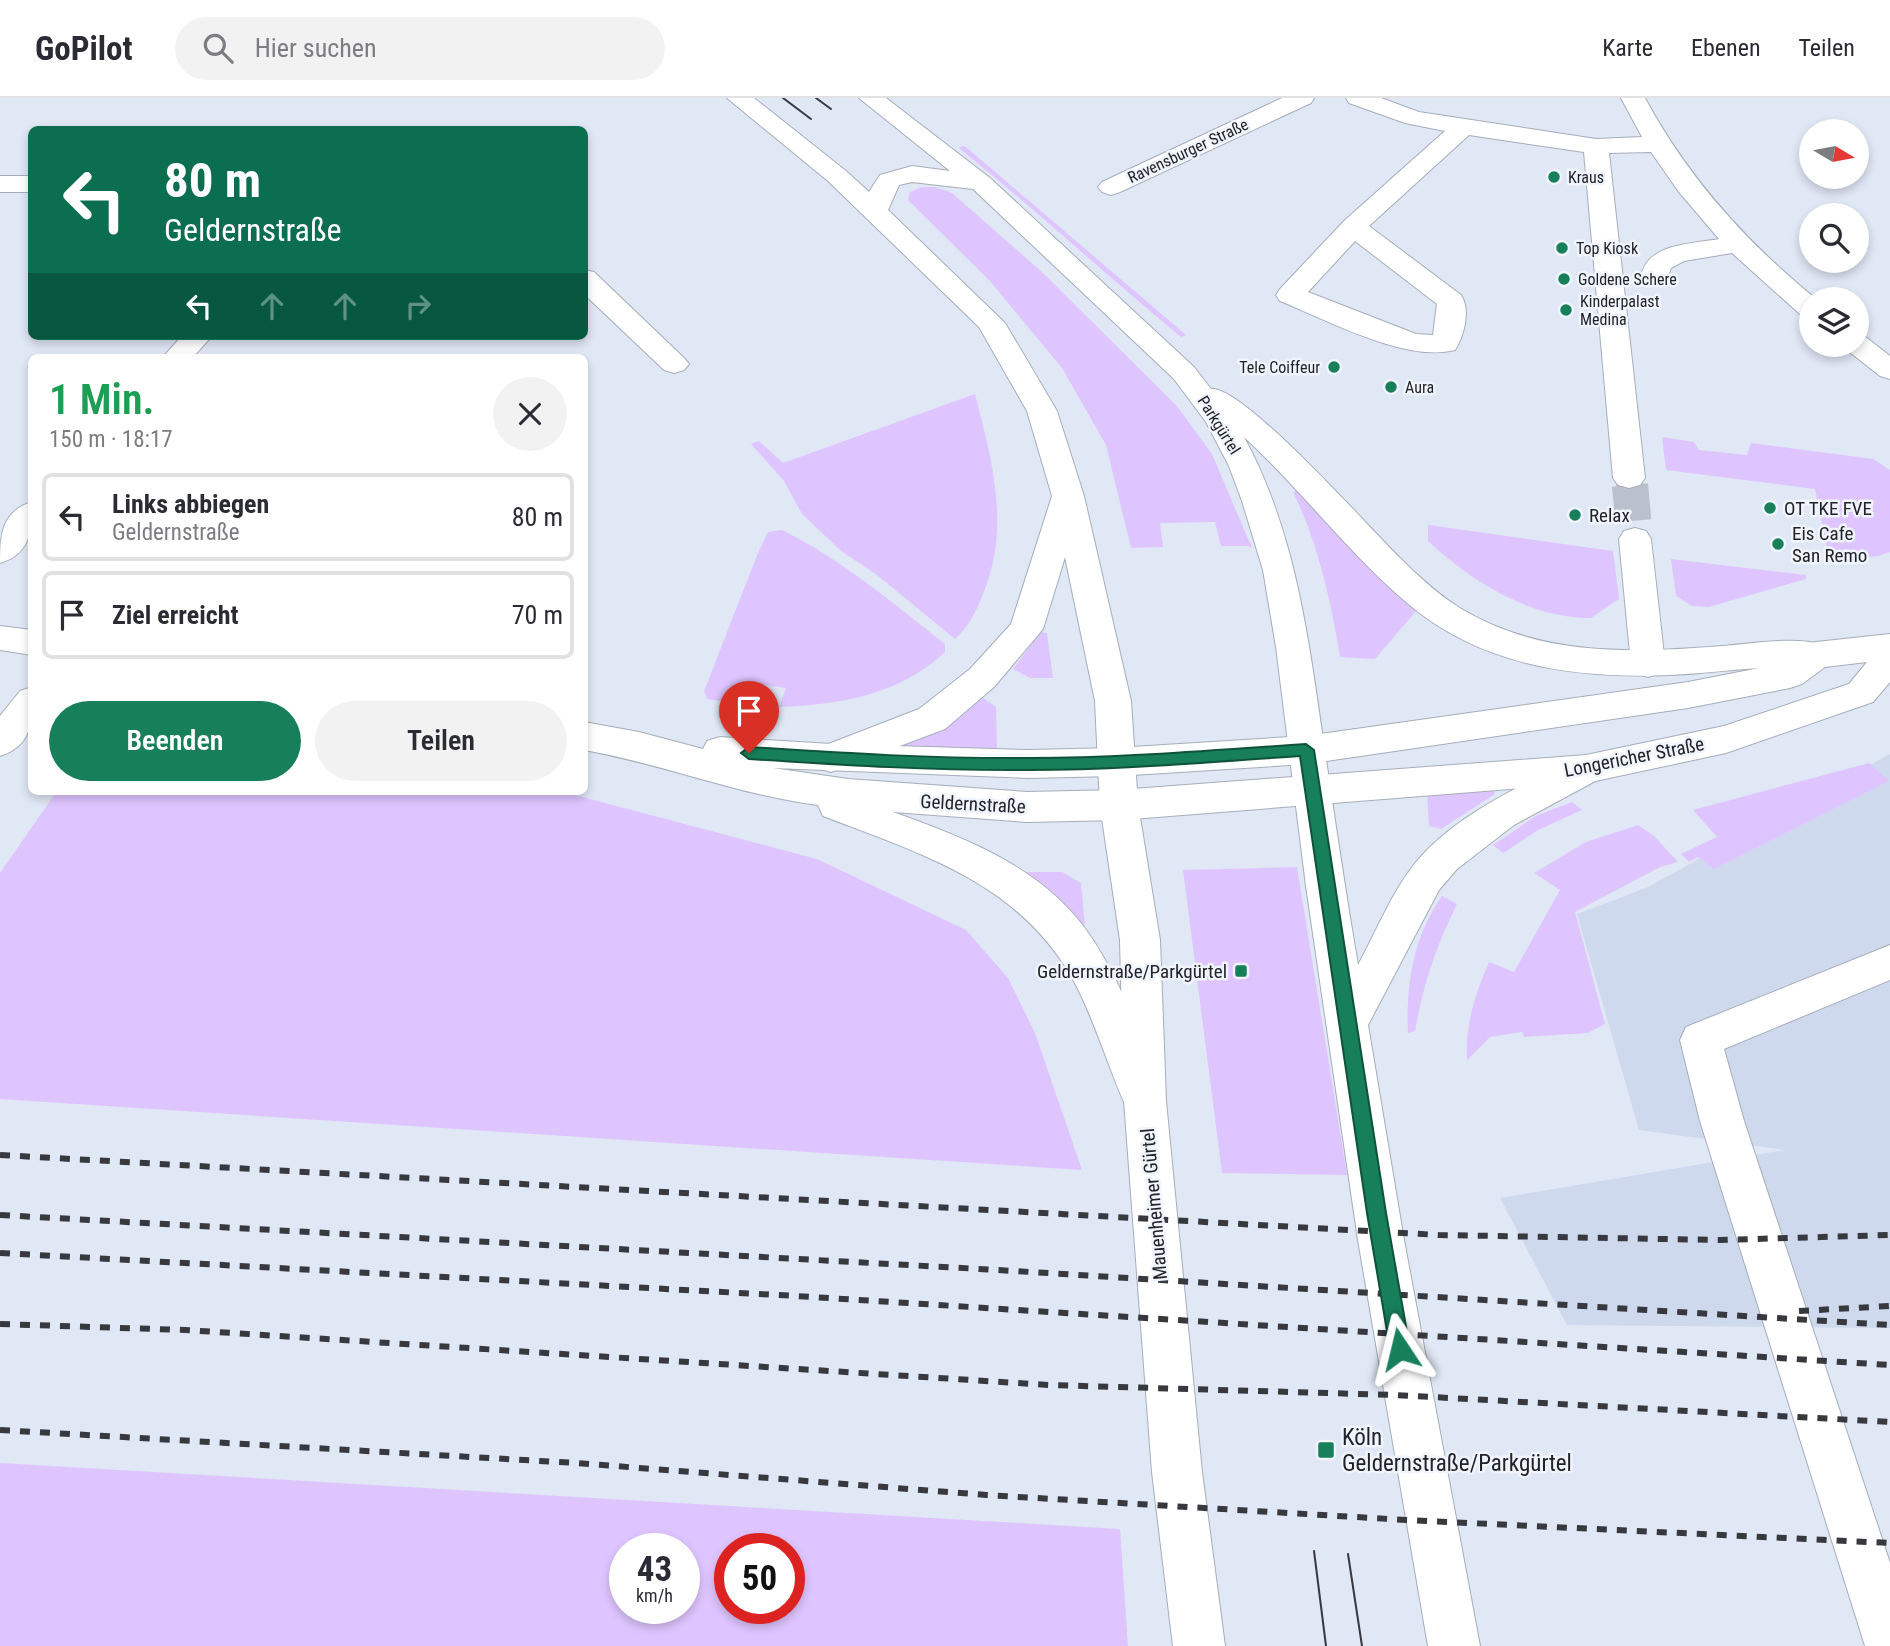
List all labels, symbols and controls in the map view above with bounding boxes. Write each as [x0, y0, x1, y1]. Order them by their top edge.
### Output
search box [175, 17, 665, 80]
text: GoPilot [35, 29, 133, 68]
icon: search [199, 29, 237, 67]
text: Hier suchen [255, 33, 377, 63]
text: Karte [1602, 34, 1653, 62]
text: Ebenen [1691, 34, 1761, 62]
text: Teilen [1799, 34, 1855, 62]
street label: Ravensburger Straße [1125, 115, 1251, 187]
north arrow [1799, 119, 1869, 189]
map controls [1799, 119, 1869, 357]
text: 80 m [164, 152, 261, 209]
icon: left [49, 154, 140, 245]
place label: Kraus [1568, 168, 1604, 187]
marker: Kraus [1546, 169, 1562, 185]
button: search [1799, 203, 1869, 273]
text: Geldernstraße [164, 211, 342, 249]
place label: Top Kiosk [1576, 239, 1639, 258]
marker: Top Kiosk [1554, 240, 1570, 256]
place label: Goldene Schere [1578, 270, 1677, 289]
marker: Goldene Schere [1556, 271, 1572, 287]
icon: left [180, 287, 218, 325]
icon: ahead [253, 287, 291, 325]
icon: ahead [326, 287, 364, 325]
icon: right [399, 287, 437, 325]
button: layers [1799, 287, 1869, 357]
place label: Kinderpalast Medina [1580, 292, 1660, 329]
marker: Kinderpalast Medina [1558, 302, 1574, 318]
place label: Tele Coiffeur [1239, 358, 1320, 377]
marker: Tele Coiffeur [1326, 359, 1342, 375]
text: 1 Min. [49, 375, 155, 424]
button: close [493, 377, 567, 451]
place label: Aura [1405, 378, 1434, 397]
marker: Aura [1383, 379, 1399, 395]
street label: Parkgürtel [1194, 392, 1244, 458]
text: 150 m · 18:17 [49, 426, 173, 453]
text: Links abbiegen [112, 489, 269, 519]
place label: OT TKE FVE [1784, 497, 1872, 520]
icon: left [53, 498, 91, 536]
marker: OT TKE FVE [1762, 500, 1778, 516]
text: 80 m [512, 502, 563, 532]
place label: Relax [1589, 504, 1630, 527]
marker: Relax [1567, 507, 1583, 523]
text: Geldernstraße [112, 519, 240, 546]
place label: Eis Cafe San Remo [1792, 522, 1867, 567]
marker: Eis Cafe San Remo [1770, 536, 1786, 552]
icon: arrive [53, 596, 91, 634]
text: Ziel erreicht [112, 600, 238, 630]
text: 70 m [512, 600, 563, 630]
pin [719, 681, 779, 753]
icon: arrive [730, 692, 768, 730]
button: Beenden [49, 701, 301, 781]
button: Teilen [315, 701, 567, 781]
street label: Longericher Straße [1562, 732, 1706, 782]
street label: Geldernstraße [920, 790, 1026, 818]
place label: Geldernstraße/Parkgürtel [1037, 960, 1227, 983]
marker: Geldernstraße/Parkgürtel [1233, 963, 1249, 979]
street label: Mauenheimer Gürtel [1136, 1127, 1172, 1281]
position arrow [1363, 1312, 1437, 1386]
place label: Köln Geldernstraße/Parkgürtel [1342, 1424, 1572, 1477]
marker: Köln Geldernstraße/Parkgürtel [1316, 1440, 1336, 1460]
speed limit sign: 50 [714, 1533, 805, 1624]
text: 43 [637, 1549, 672, 1590]
text: km/h [636, 1585, 673, 1606]

